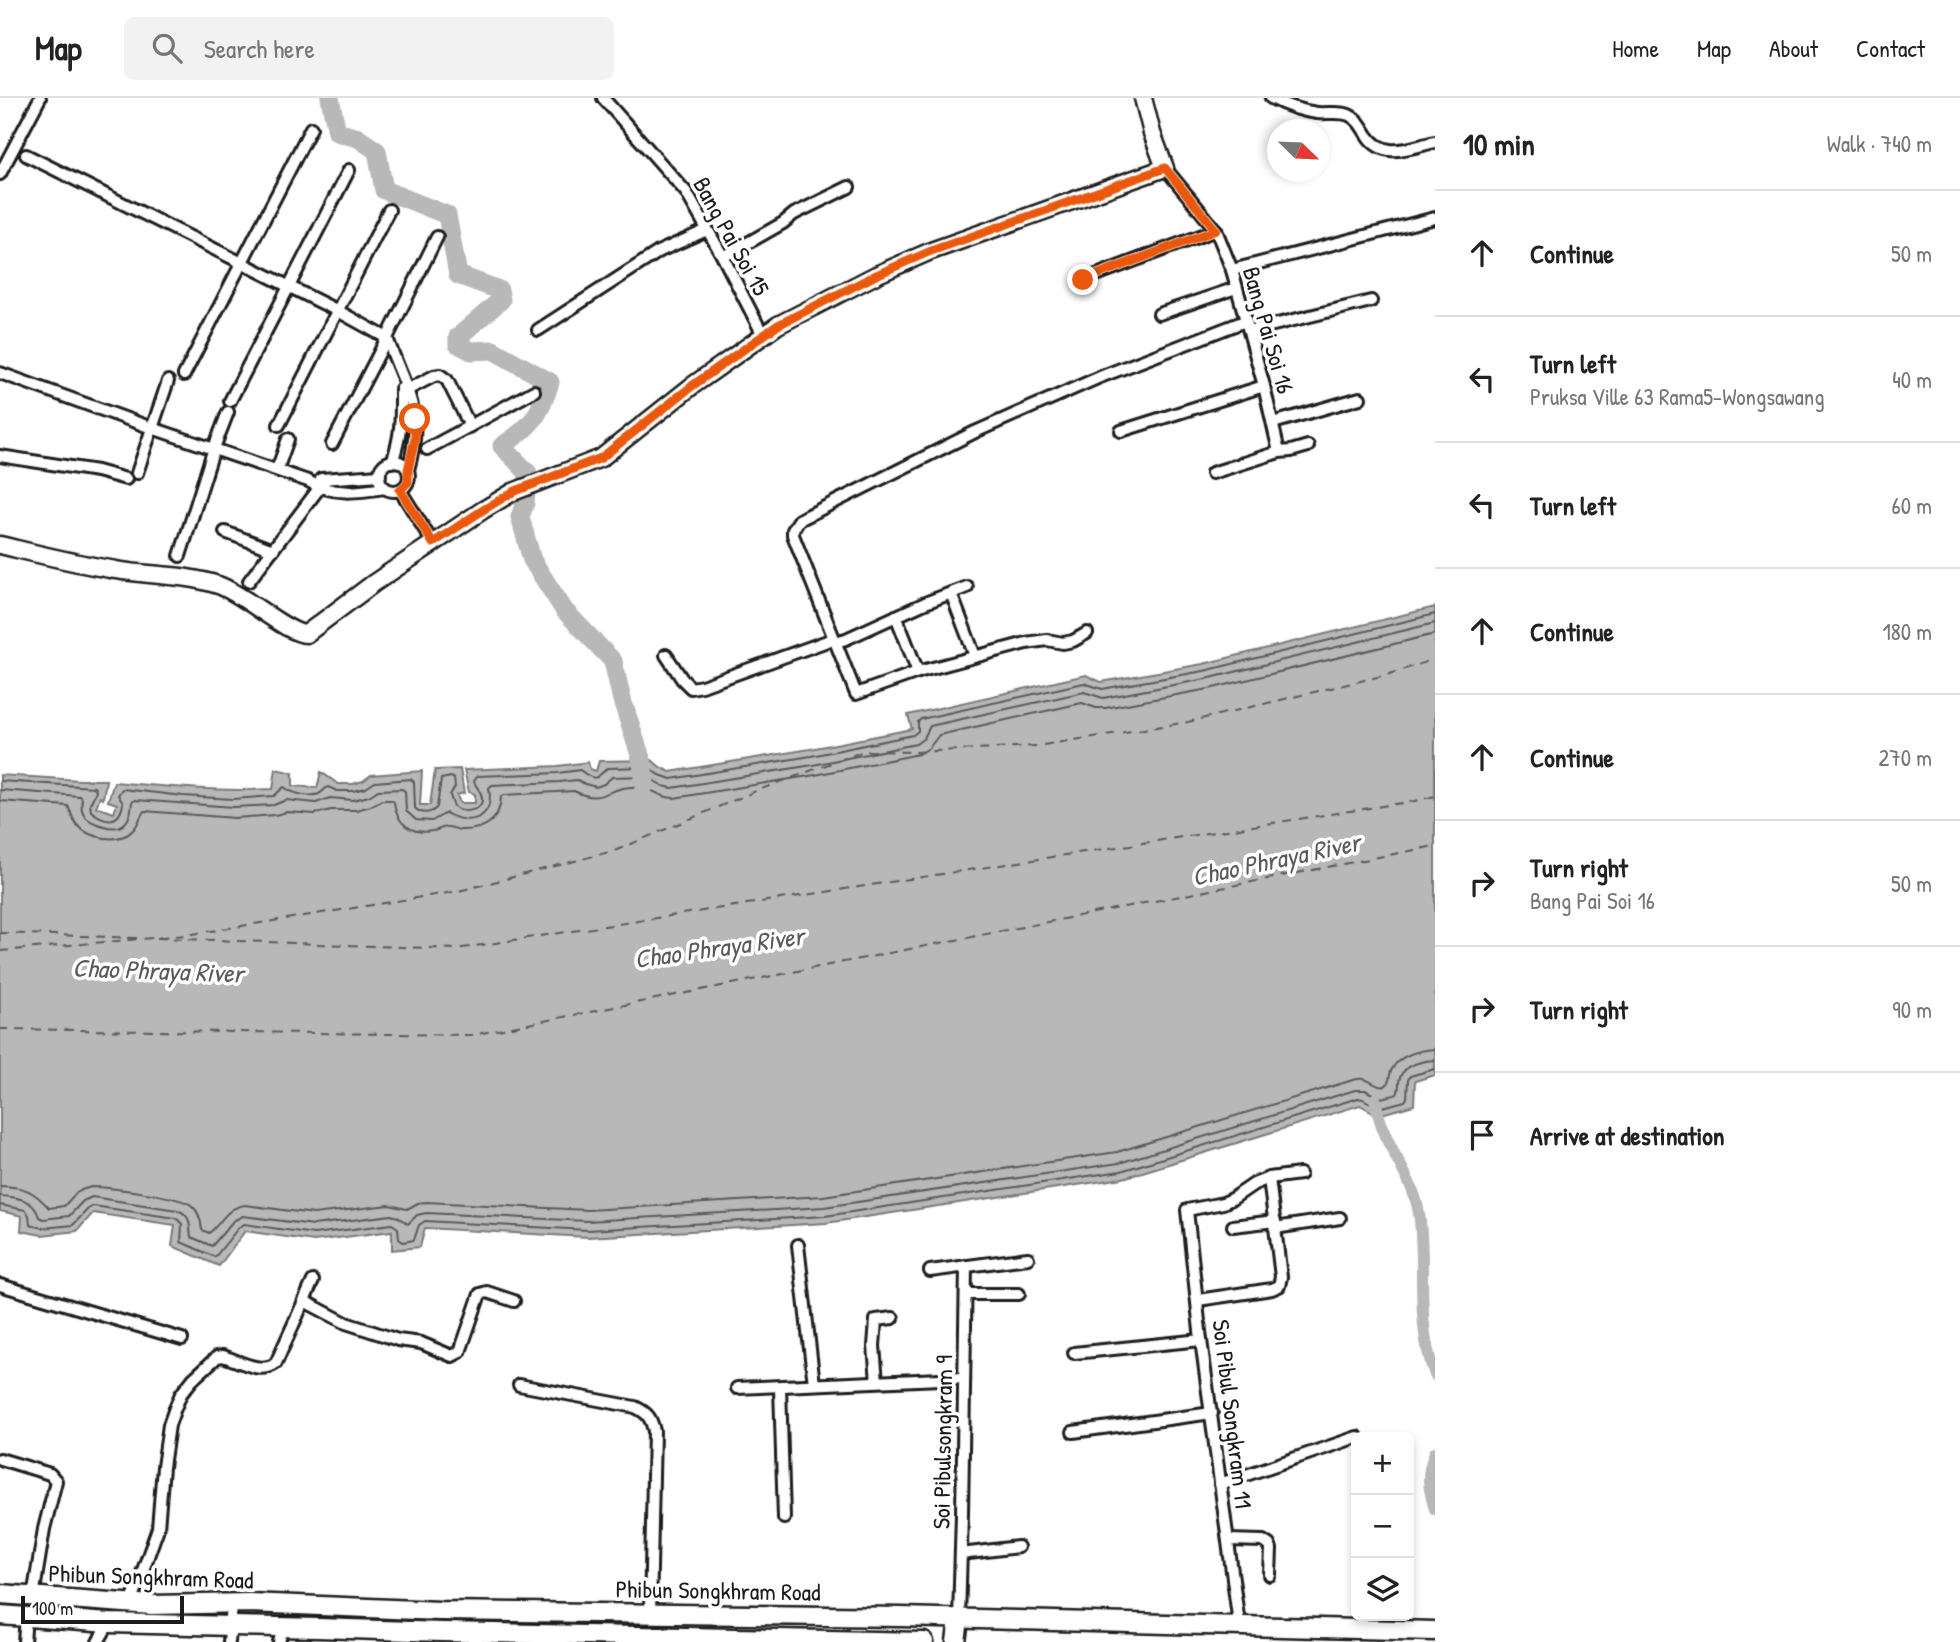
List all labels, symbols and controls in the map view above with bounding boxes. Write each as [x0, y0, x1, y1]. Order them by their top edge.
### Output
search box [124, 17, 614, 80]
text: Map [35, 26, 82, 70]
icon: search [148, 29, 186, 67]
text: Search here [204, 31, 315, 66]
text: Home [1612, 32, 1659, 64]
text: Map [1697, 32, 1731, 64]
text: About [1769, 32, 1818, 64]
text: Contact [1856, 32, 1925, 64]
north arrow [1267, 119, 1330, 182]
text: 10 min [1463, 124, 1535, 164]
text: Walk · 740 m [1827, 128, 1932, 159]
street label: Bang Pai Soi 15 [686, 171, 778, 301]
icon: ahead [1463, 234, 1501, 272]
text: Continue [1530, 236, 1614, 271]
text: 50 m [1891, 238, 1932, 269]
street label: Bang Pai Soi 16 [1236, 263, 1302, 397]
route end [1067, 264, 1098, 295]
text: Turn left [1530, 346, 1616, 381]
icon: left [1463, 360, 1501, 398]
text: 40 m [1892, 364, 1932, 395]
text: Pruksa Ville 63 Rama5-Wongsawang [1530, 381, 1824, 412]
route start [399, 403, 430, 434]
icon: left [1463, 486, 1501, 524]
text: Turn left [1530, 488, 1616, 523]
text: 60 m [1892, 490, 1932, 521]
icon: ahead [1463, 612, 1501, 650]
text: Continue [1530, 614, 1614, 649]
text: 180 m [1882, 616, 1932, 647]
icon: ahead [1463, 738, 1501, 776]
text: Continue [1530, 740, 1614, 775]
text: 270 m [1879, 742, 1932, 773]
water label: Chao Phraya River [1189, 823, 1366, 895]
text: Turn right [1530, 850, 1628, 885]
icon: right [1463, 864, 1501, 902]
text: 50 m [1891, 868, 1932, 899]
text: Bang Pai Soi 16 [1530, 885, 1655, 916]
water label: Chao Phraya River [632, 917, 809, 977]
water label: Chao Phraya River [72, 950, 247, 992]
icon: right [1463, 990, 1501, 1028]
text: Turn right [1530, 992, 1628, 1027]
text: 90 m [1892, 994, 1932, 1025]
icon: arrive [1463, 1116, 1501, 1154]
text: Arrive at destination [1530, 1118, 1725, 1153]
street label: Soi Pibul Songkram 11 [1206, 1318, 1260, 1510]
street label: Soi Pibulsongkram 9 [924, 1355, 960, 1529]
map controls [1351, 1432, 1414, 1621]
button: + [1351, 1432, 1414, 1495]
button: − [1351, 1495, 1414, 1558]
street label: Phibun Songkhram Road [48, 1556, 254, 1596]
button: layers [1351, 1558, 1414, 1621]
street label: Phibun Songkhram Road [615, 1572, 821, 1608]
scale bar [21, 1593, 184, 1625]
text: 100 m [32, 1595, 73, 1621]

